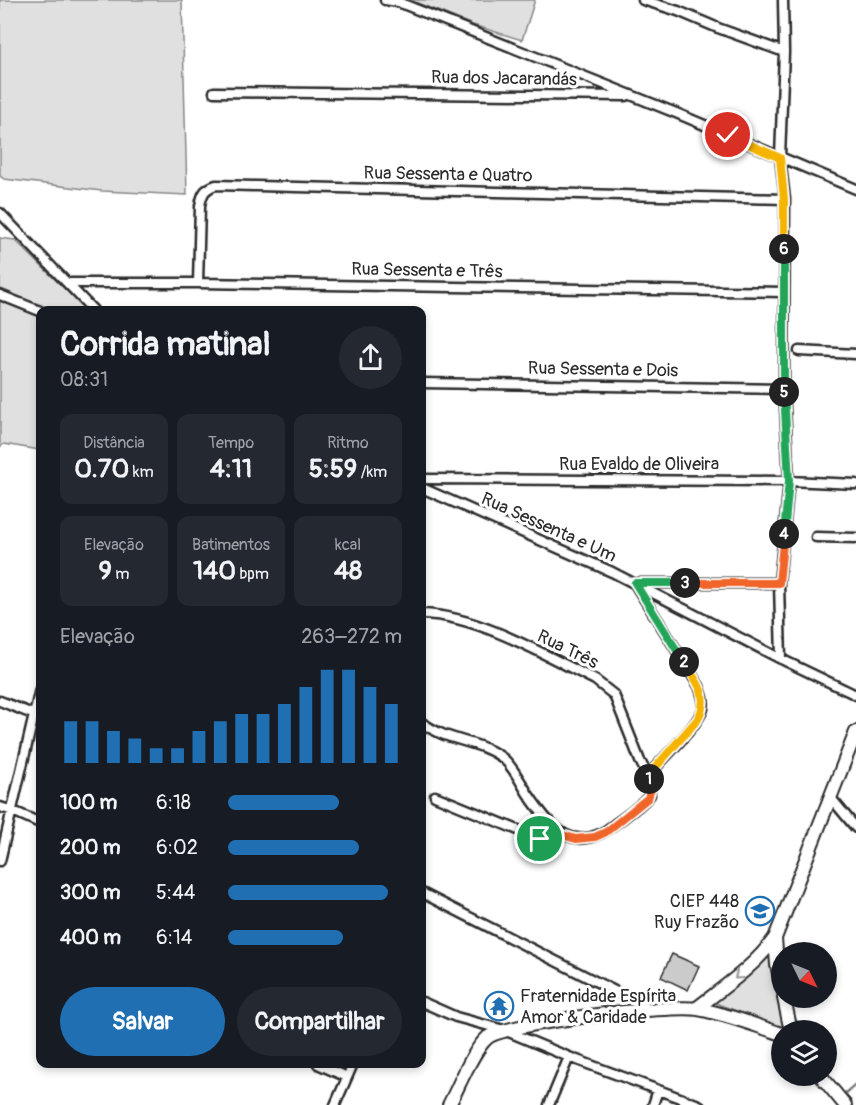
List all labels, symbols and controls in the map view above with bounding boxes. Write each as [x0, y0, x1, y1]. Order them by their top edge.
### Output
street label: Rua dos Jacarandás [431, 66, 577, 91]
pin [702, 109, 753, 160]
icon: check [711, 118, 744, 151]
street label: Rua Sessenta e Quatro [363, 162, 533, 187]
pin: 6 [769, 234, 799, 264]
text: 6 [779, 239, 789, 259]
street label: Rua Sessenta e Três [351, 258, 503, 283]
text: Corrida matinal [60, 324, 271, 365]
button: share [339, 326, 402, 389]
street label: Rua Sessenta e Dois [528, 357, 678, 382]
text: 08:31 [60, 367, 108, 392]
pin: 5 [769, 377, 799, 407]
text: 5 [780, 382, 788, 402]
text: Distância [83, 433, 145, 453]
text: Tempo [208, 433, 254, 453]
text: Ritmo [327, 433, 369, 453]
text: 0.70 [74, 453, 129, 485]
text: 4:11 [210, 453, 252, 485]
text: 5:59 [309, 453, 357, 485]
street label: Rua Evaldo de Oliveira [559, 453, 719, 476]
text: km [129, 462, 154, 482]
text: /km [357, 462, 387, 482]
street label: Rua Sessenta e Um [477, 487, 620, 568]
pin: 4 [769, 519, 799, 549]
text: 4 [779, 524, 789, 544]
text: Elevação [84, 535, 144, 555]
text: Batimentos [192, 535, 270, 555]
text: kcal [335, 535, 361, 555]
text: 9 [98, 555, 112, 587]
text: 140 [193, 555, 236, 587]
text: 48 [334, 555, 362, 587]
text: m [112, 564, 130, 584]
text: bpm [236, 564, 269, 584]
pin: 3 [670, 568, 700, 598]
text: 3 [681, 573, 689, 593]
text: Elevação [60, 624, 135, 649]
text: 263–272 m [301, 624, 402, 649]
street label: Rua Três [533, 625, 602, 674]
pin: 2 [669, 647, 699, 677]
text: 2 [680, 652, 688, 672]
pin: 1 [634, 764, 664, 794]
text: 1 [646, 769, 652, 789]
text: 100 m [60, 790, 117, 815]
text: 6:18 [156, 790, 191, 815]
pin [514, 813, 565, 864]
icon: arrive [523, 822, 556, 855]
text: 200 m [60, 835, 121, 860]
text: 6:02 [156, 835, 198, 860]
text: 300 m [60, 880, 121, 905]
text: 5:44 [156, 880, 195, 905]
place label: CIEP 448 Ruy Frazão [654, 890, 739, 934]
school or university icon: CIEP 448 Ruy Frazão [744, 895, 776, 927]
text: 400 m [60, 925, 121, 950]
text: 6:14 [156, 925, 192, 950]
north arrow [771, 942, 837, 1008]
map controls [771, 942, 837, 1086]
one-way arrow [734, 969, 745, 980]
place label: Fraternidade Espírita Amor & Caridade [520, 985, 676, 1029]
button: Salvar [60, 987, 225, 1056]
button: Compartilhar [237, 987, 402, 1056]
temple icon: Fraternidade Espírita Amor & Caridade [483, 990, 515, 1022]
button: layers [771, 1020, 837, 1086]

